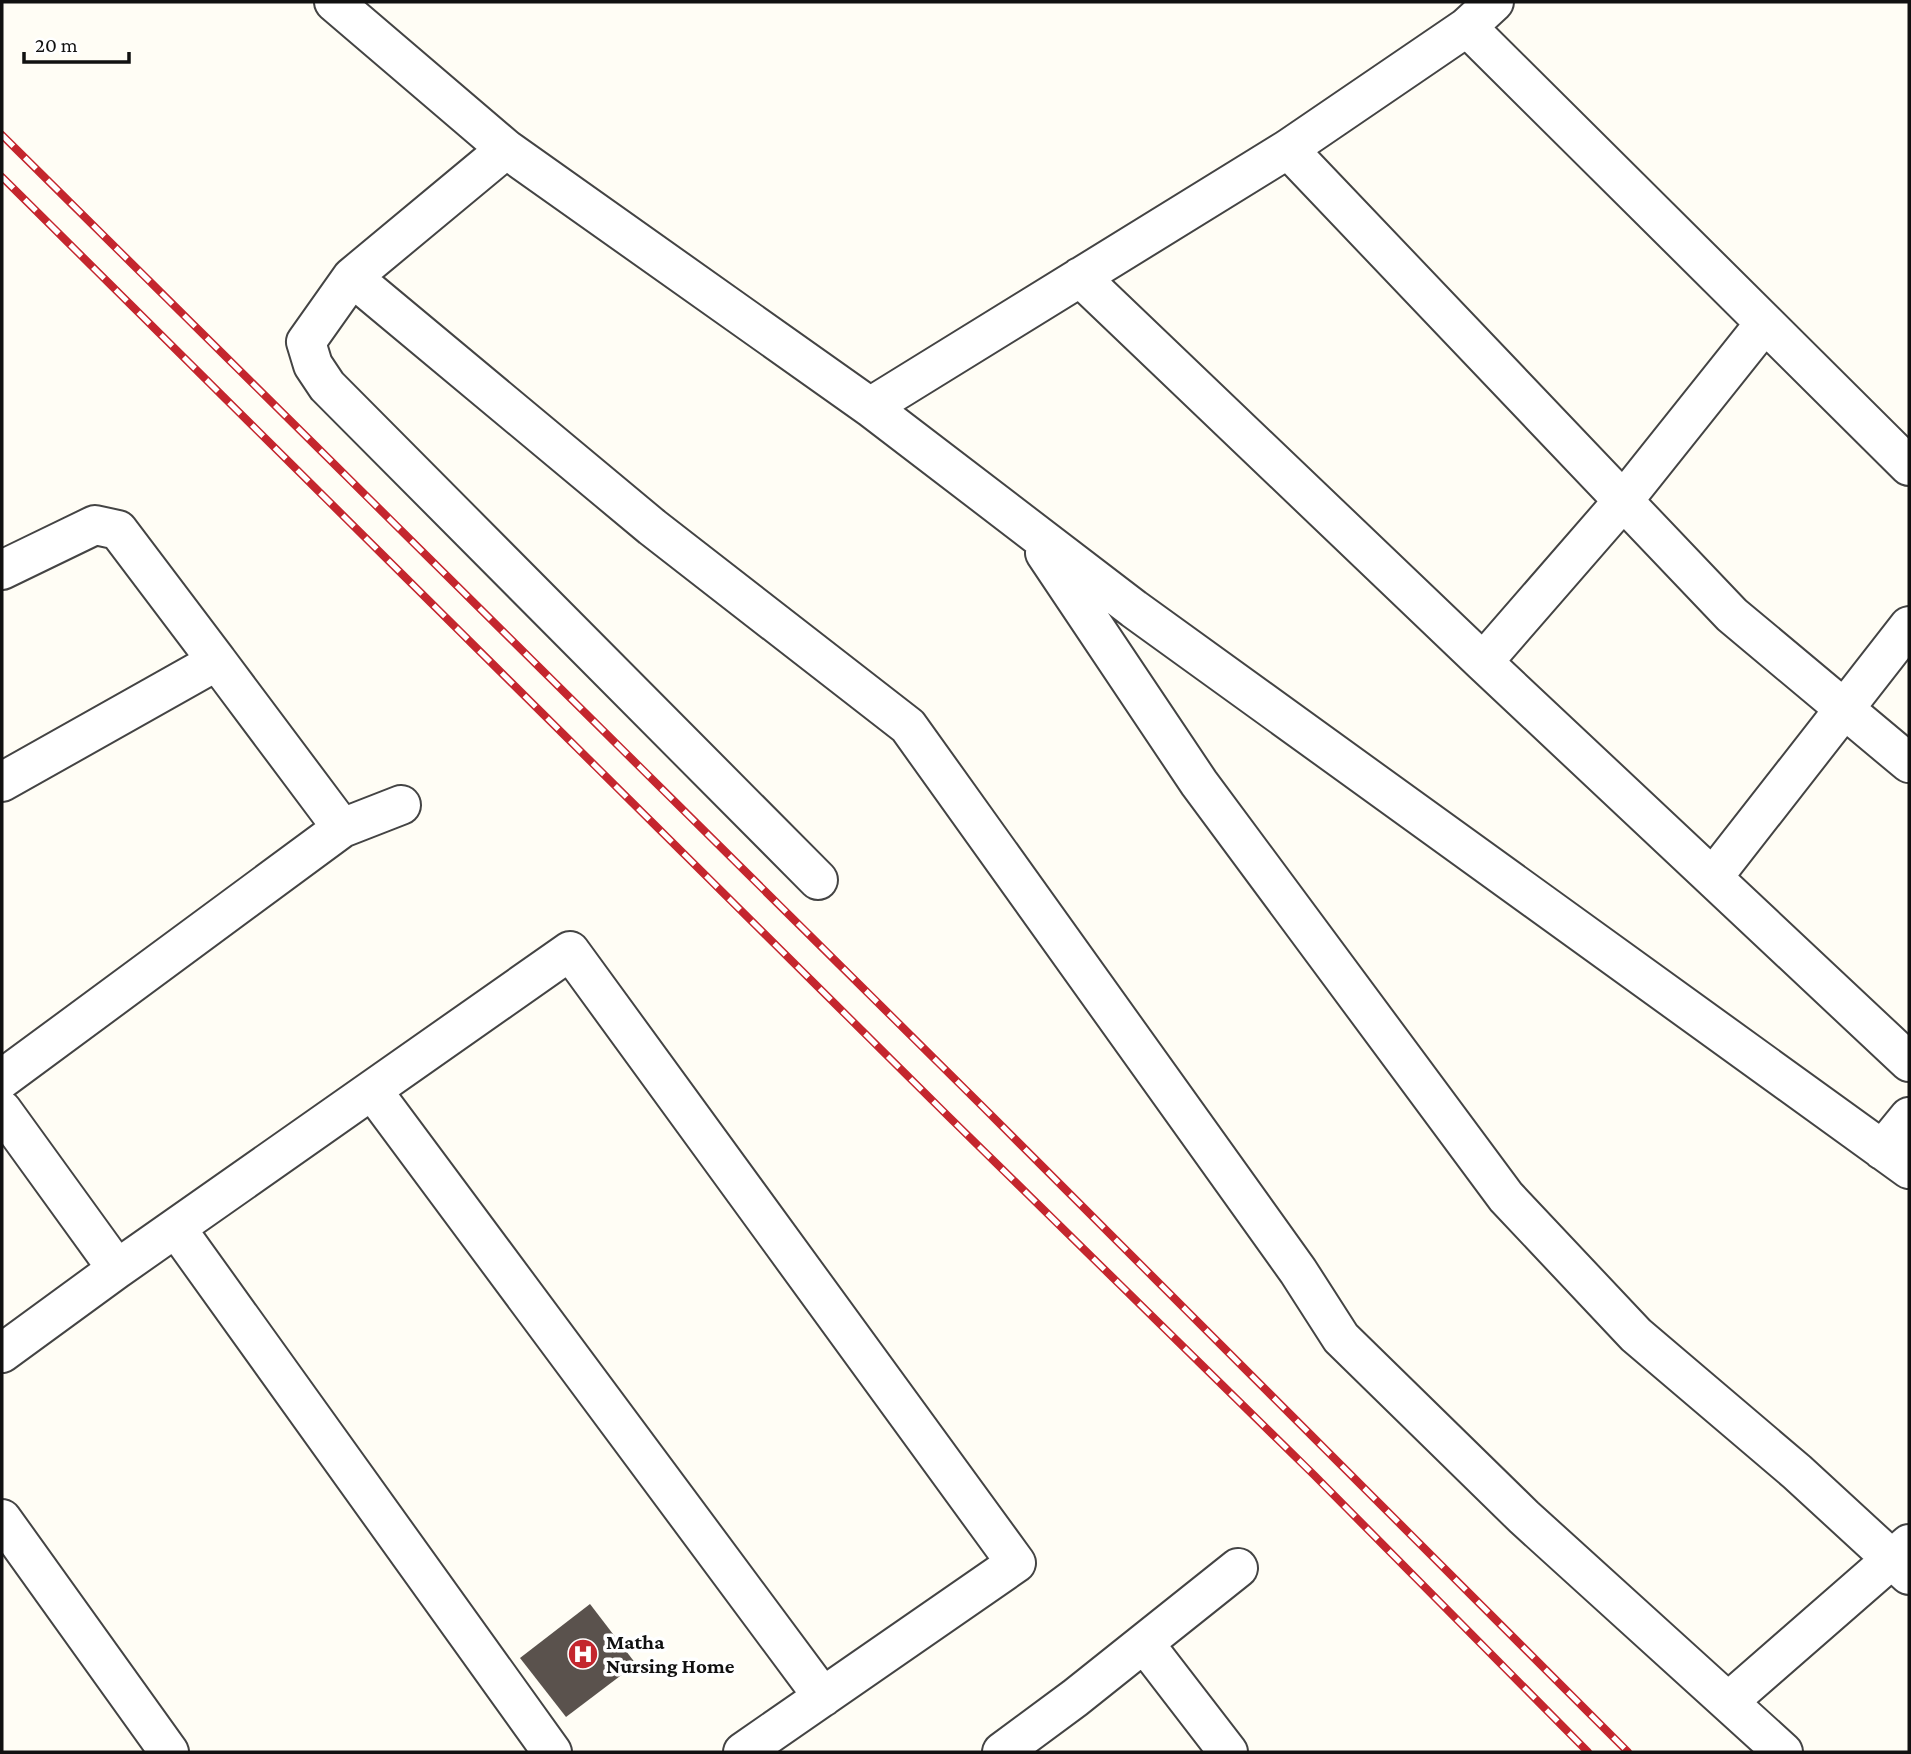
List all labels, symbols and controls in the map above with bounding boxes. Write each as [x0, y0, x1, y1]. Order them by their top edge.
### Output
scale bar [24, 21, 130, 65]
text: 20 m [35, 33, 78, 57]
place label: Matha Nursing Home [606, 1630, 735, 1678]
hospital icon: Matha Nursing Home [566, 1637, 600, 1671]

